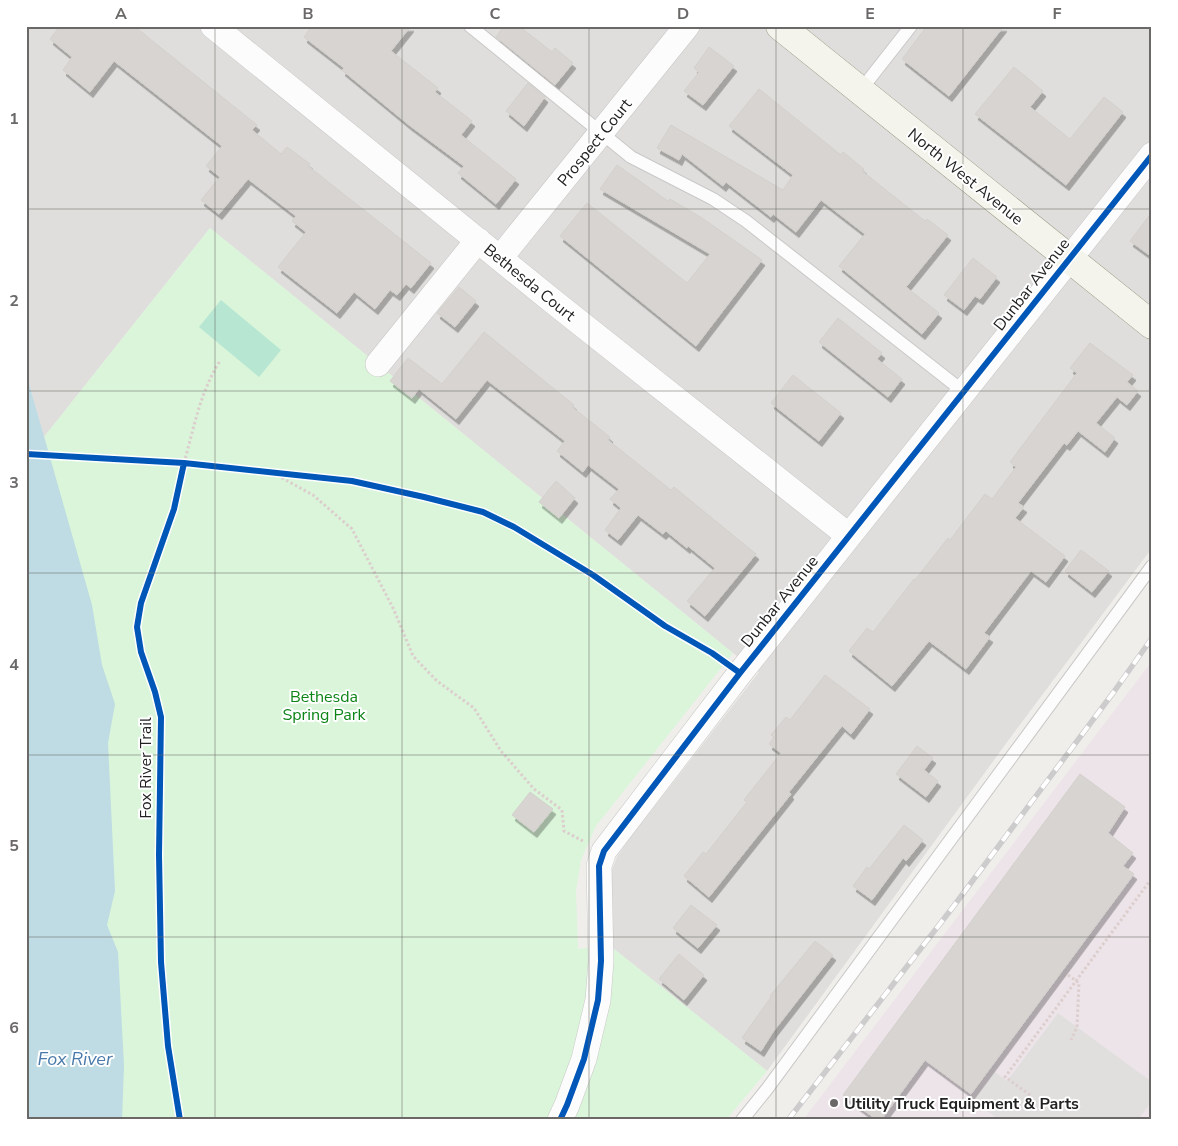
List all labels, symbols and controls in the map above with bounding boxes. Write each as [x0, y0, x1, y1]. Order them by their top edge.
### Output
text: A [115, 3, 127, 25]
text: B [302, 3, 314, 25]
text: C [490, 3, 501, 25]
text: D [677, 3, 689, 25]
text: E [865, 3, 875, 25]
text: F [1053, 3, 1062, 25]
street label: Prospect Court [553, 94, 637, 191]
text: 1 [9, 108, 19, 130]
street label: North West Avenue [903, 123, 1028, 230]
street label: Dunbar Avenue [989, 234, 1075, 336]
street label: Bethesda Court [479, 239, 580, 327]
text: 2 [9, 290, 19, 312]
text: 3 [9, 472, 19, 494]
street label: Dunbar Avenue [736, 551, 824, 652]
text: 4 [9, 654, 19, 676]
park label: Bethesda Spring Park [282, 686, 367, 726]
street label: Fox River Trail [135, 717, 157, 819]
text: 5 [9, 835, 19, 857]
text: 6 [9, 1017, 19, 1039]
water label: Fox River [38, 1047, 113, 1071]
place label: Utility Truck Equipment & Parts [844, 1093, 1079, 1115]
marker: Utility Truck Equipment & Parts [828, 1097, 840, 1109]

